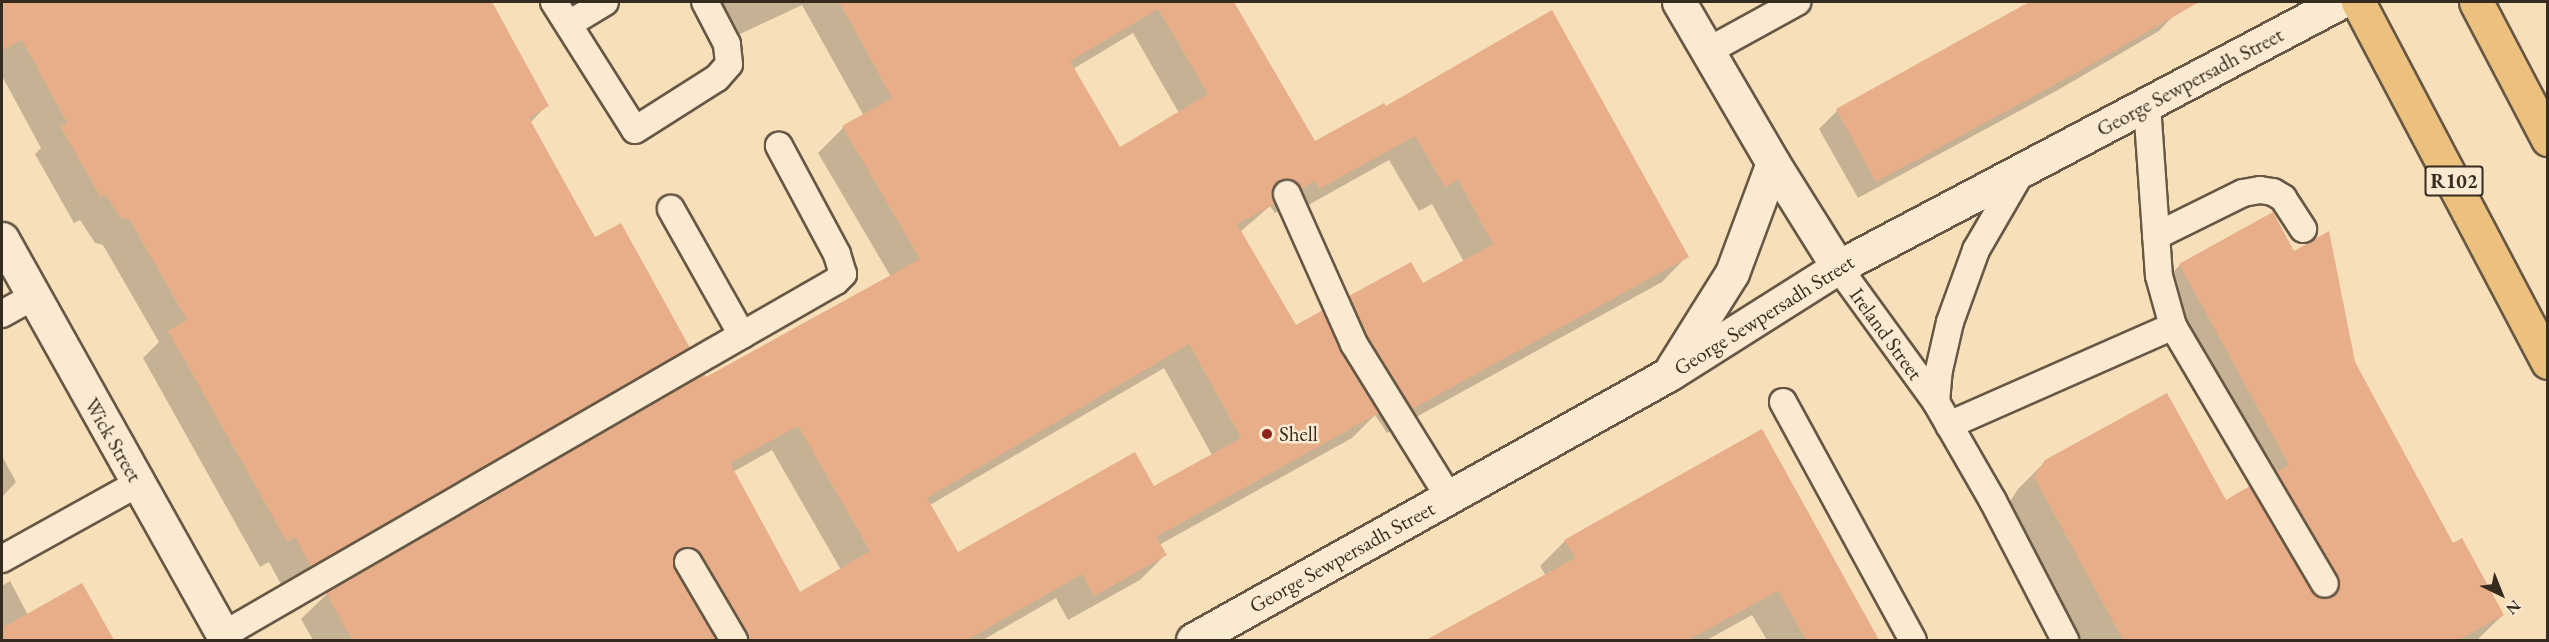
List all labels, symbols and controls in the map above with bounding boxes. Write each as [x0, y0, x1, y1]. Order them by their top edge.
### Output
street label: George Sewpersadh Street [2092, 22, 2288, 142]
road number: R102 [2424, 164, 2484, 198]
street label: George Sewpersadh Street [1669, 249, 1859, 381]
street label: Ireland Street [1844, 283, 1928, 385]
street label: Wick Street [79, 394, 147, 486]
place label: Shell [1279, 421, 1318, 447]
marker: Shell [1260, 427, 1274, 441]
street label: George Sewpersadh Street [1245, 496, 1439, 618]
north arrow [2471, 564, 2531, 624]
text: N [2502, 595, 2526, 620]

